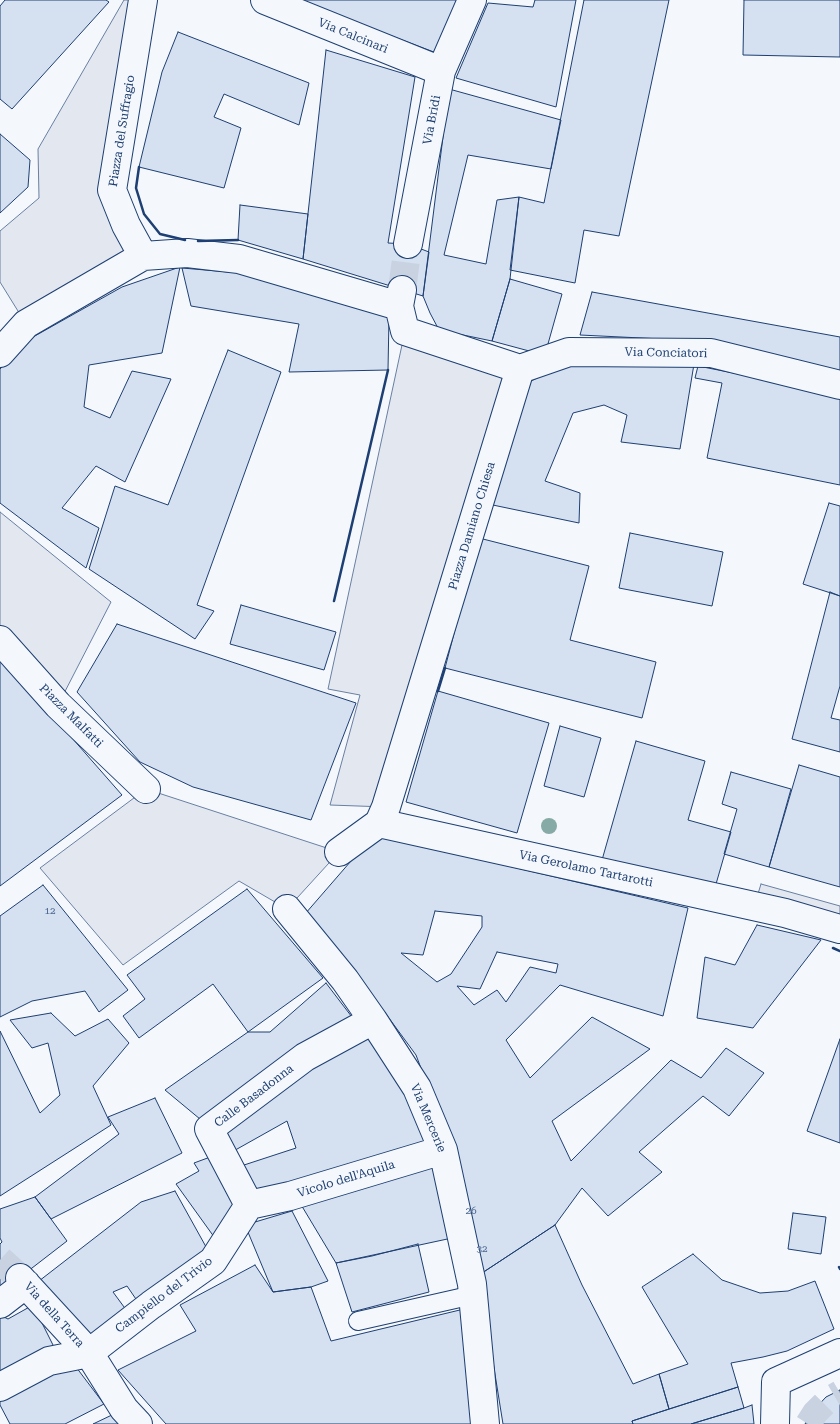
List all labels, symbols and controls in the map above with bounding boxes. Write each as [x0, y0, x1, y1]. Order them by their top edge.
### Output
street label: Via Calcinari [316, 15, 390, 57]
street label: Piazza del Suffragio [106, 74, 138, 188]
street label: Via Bridi [420, 94, 444, 146]
street label: Via Conciatori [624, 345, 708, 361]
street label: Piazza Damiano Chiesa [446, 460, 498, 592]
street label: Piazza Malfatti [36, 681, 106, 751]
street label: Via Gerolamo Tartarotti [518, 848, 654, 890]
house number: 12 [44, 905, 56, 917]
street label: Calle Basadonna [211, 1061, 297, 1131]
street label: Via Mercerie [407, 1082, 449, 1154]
street label: Vicolo dell'Aquila [296, 1157, 396, 1201]
house number: 26 [465, 1205, 477, 1217]
house number: 32 [476, 1243, 488, 1255]
street label: Campiello del Trivio [113, 1254, 215, 1336]
street label: Via della Terra [21, 1279, 87, 1351]

